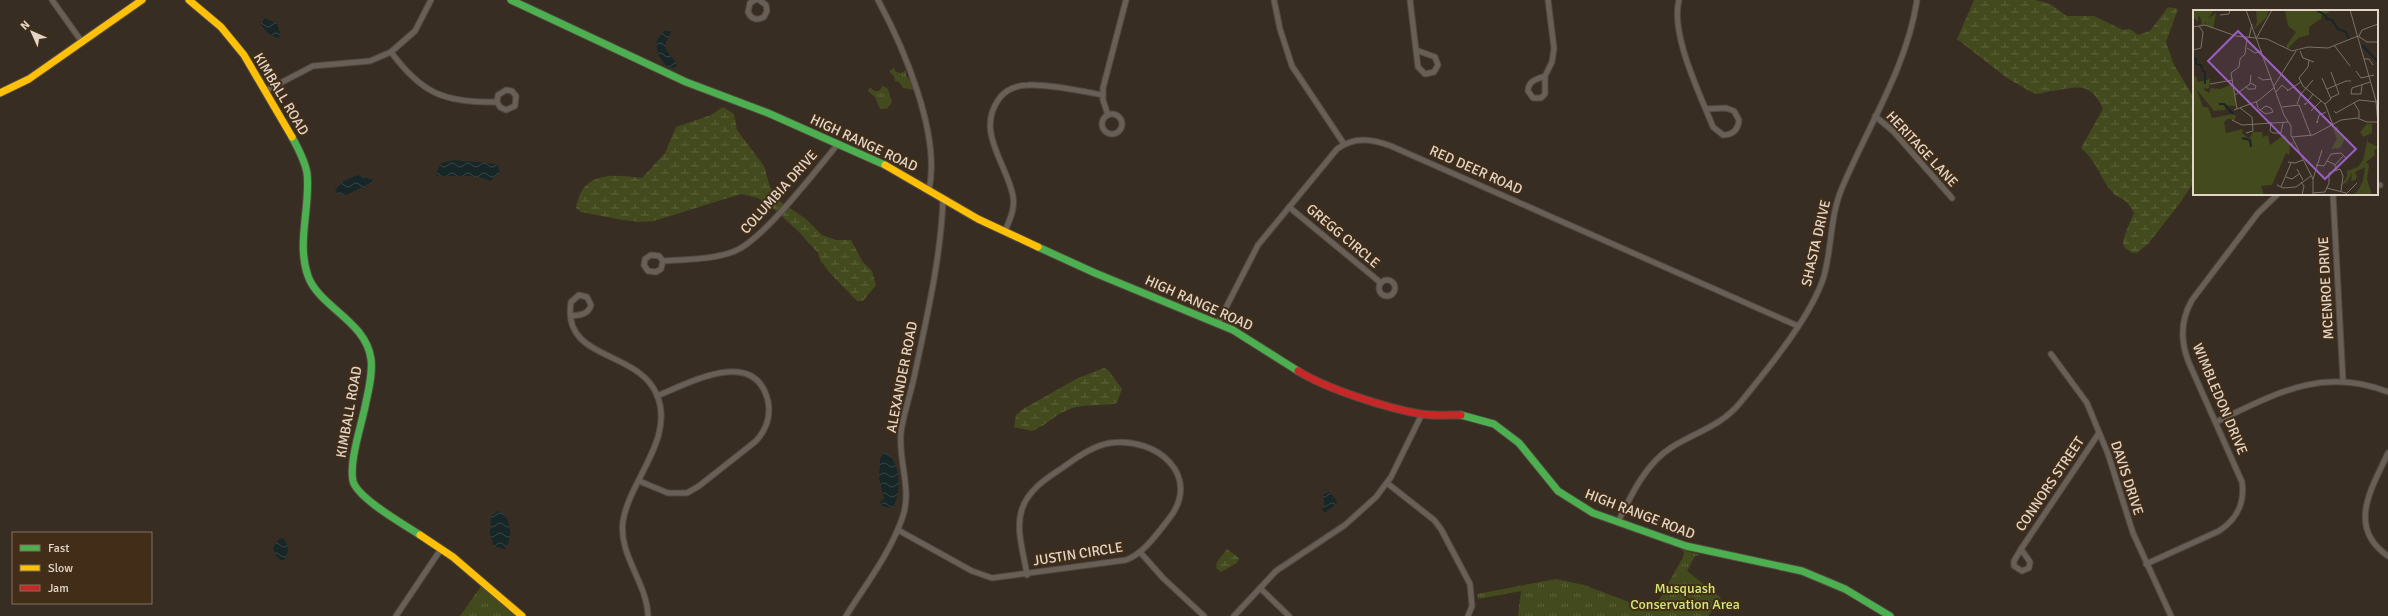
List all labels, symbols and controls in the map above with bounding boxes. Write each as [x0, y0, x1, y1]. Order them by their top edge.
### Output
inset map [2193, 10, 2378, 195]
north arrow [12, 12, 52, 52]
text: N [18, 18, 33, 33]
street label: KIMBALL ROAD [250, 50, 312, 138]
street label: HERITAGE LANE [1883, 108, 1961, 190]
street label: HIGH RANGE ROAD [808, 111, 920, 175]
street label: RED DEER ROAD [1427, 142, 1525, 198]
street label: COLUMBIA DRIVE [737, 147, 821, 237]
street label: SHASTA DRIVE [1798, 198, 1834, 288]
street label: GREGG CIRCLE [1303, 200, 1383, 272]
street label: MCENROE DRIVE [2315, 236, 2337, 340]
street label: HIGH RANGE ROAD [1142, 272, 1256, 334]
street label: ALEXANDER ROAD [883, 320, 921, 434]
street label: WIMBLEDON DRIVE [2189, 341, 2251, 457]
street label: KIMBALL ROAD [333, 365, 365, 459]
street label: CONNORS STREET [2012, 433, 2088, 535]
street label: DAVIS DRIVE [2107, 439, 2147, 517]
street label: HIGH RANGE ROAD [1583, 485, 1697, 543]
legend [12, 532, 152, 604]
street label: JUSTIN CIRCLE [1032, 538, 1124, 570]
text: Fast [48, 541, 69, 556]
text: Slow [48, 561, 73, 576]
park label: Musquash Conservation Area [1630, 580, 1740, 613]
text: Jam [48, 581, 69, 596]

